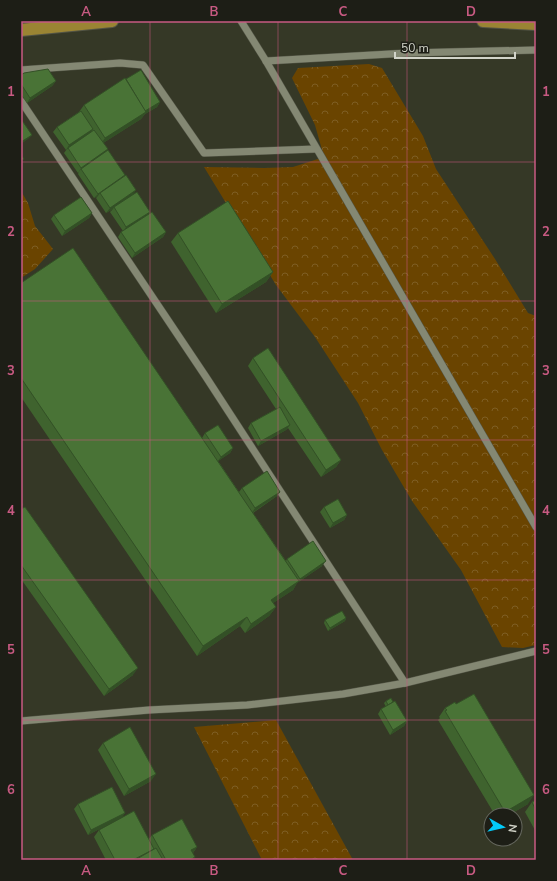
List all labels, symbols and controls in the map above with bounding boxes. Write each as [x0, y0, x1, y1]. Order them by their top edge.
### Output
text: A [81, 3, 91, 21]
text: B [210, 3, 219, 21]
text: C [339, 3, 348, 21]
text: D [466, 3, 476, 21]
scale bar [395, 34, 515, 60]
text: 50 m [401, 40, 429, 56]
text: 1 [7, 83, 15, 101]
text: 1 [542, 83, 550, 101]
text: 2 [7, 223, 15, 241]
text: 2 [542, 223, 550, 241]
text: 3 [7, 362, 15, 380]
text: 3 [542, 362, 550, 380]
text: 4 [7, 502, 15, 520]
text: 4 [542, 502, 550, 520]
text: 5 [7, 641, 15, 659]
text: 5 [542, 641, 550, 659]
text: 6 [7, 781, 15, 799]
text: 6 [542, 781, 550, 799]
north arrow [483, 807, 523, 847]
text: N [504, 823, 520, 833]
text: A [81, 862, 91, 880]
text: B [210, 862, 219, 880]
text: C [339, 862, 348, 880]
text: D [466, 862, 476, 880]

